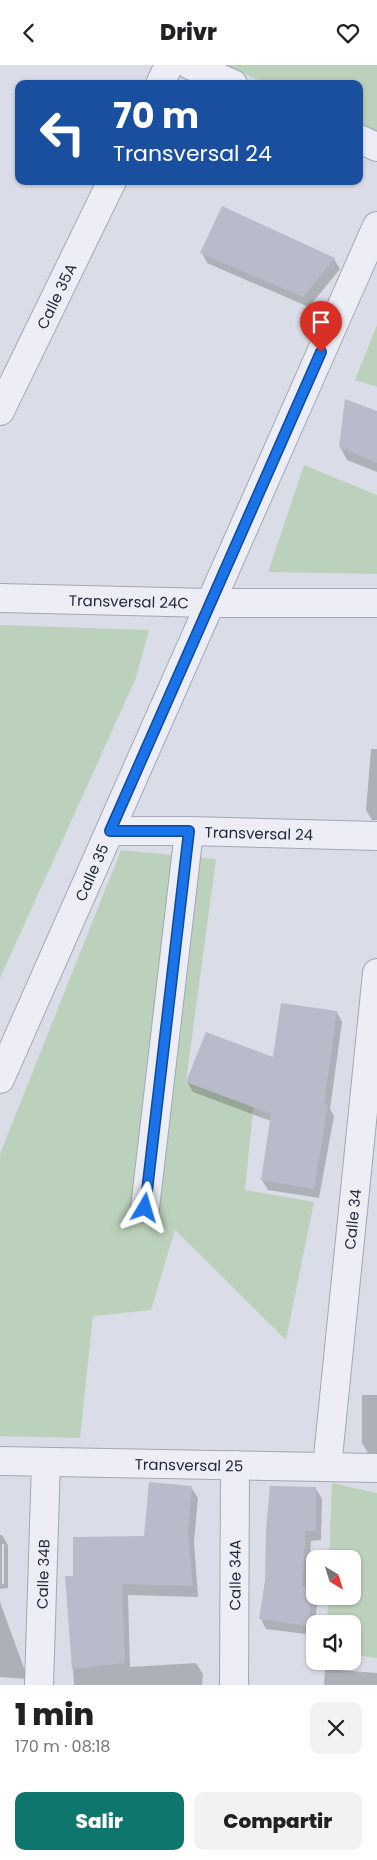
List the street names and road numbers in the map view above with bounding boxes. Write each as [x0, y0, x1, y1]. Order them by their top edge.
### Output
street label: Calle 35A [31, 259, 81, 332]
street label: Transversal 24C [69, 589, 189, 613]
street label: Transversal 24 [204, 821, 313, 845]
street label: Calle 35 [69, 840, 113, 904]
street label: Calle 34 [339, 1188, 366, 1251]
street label: Transversal 25 [135, 1453, 243, 1476]
street label: Calle 34B [31, 1539, 54, 1609]
street label: Calle 34A [224, 1540, 245, 1610]

